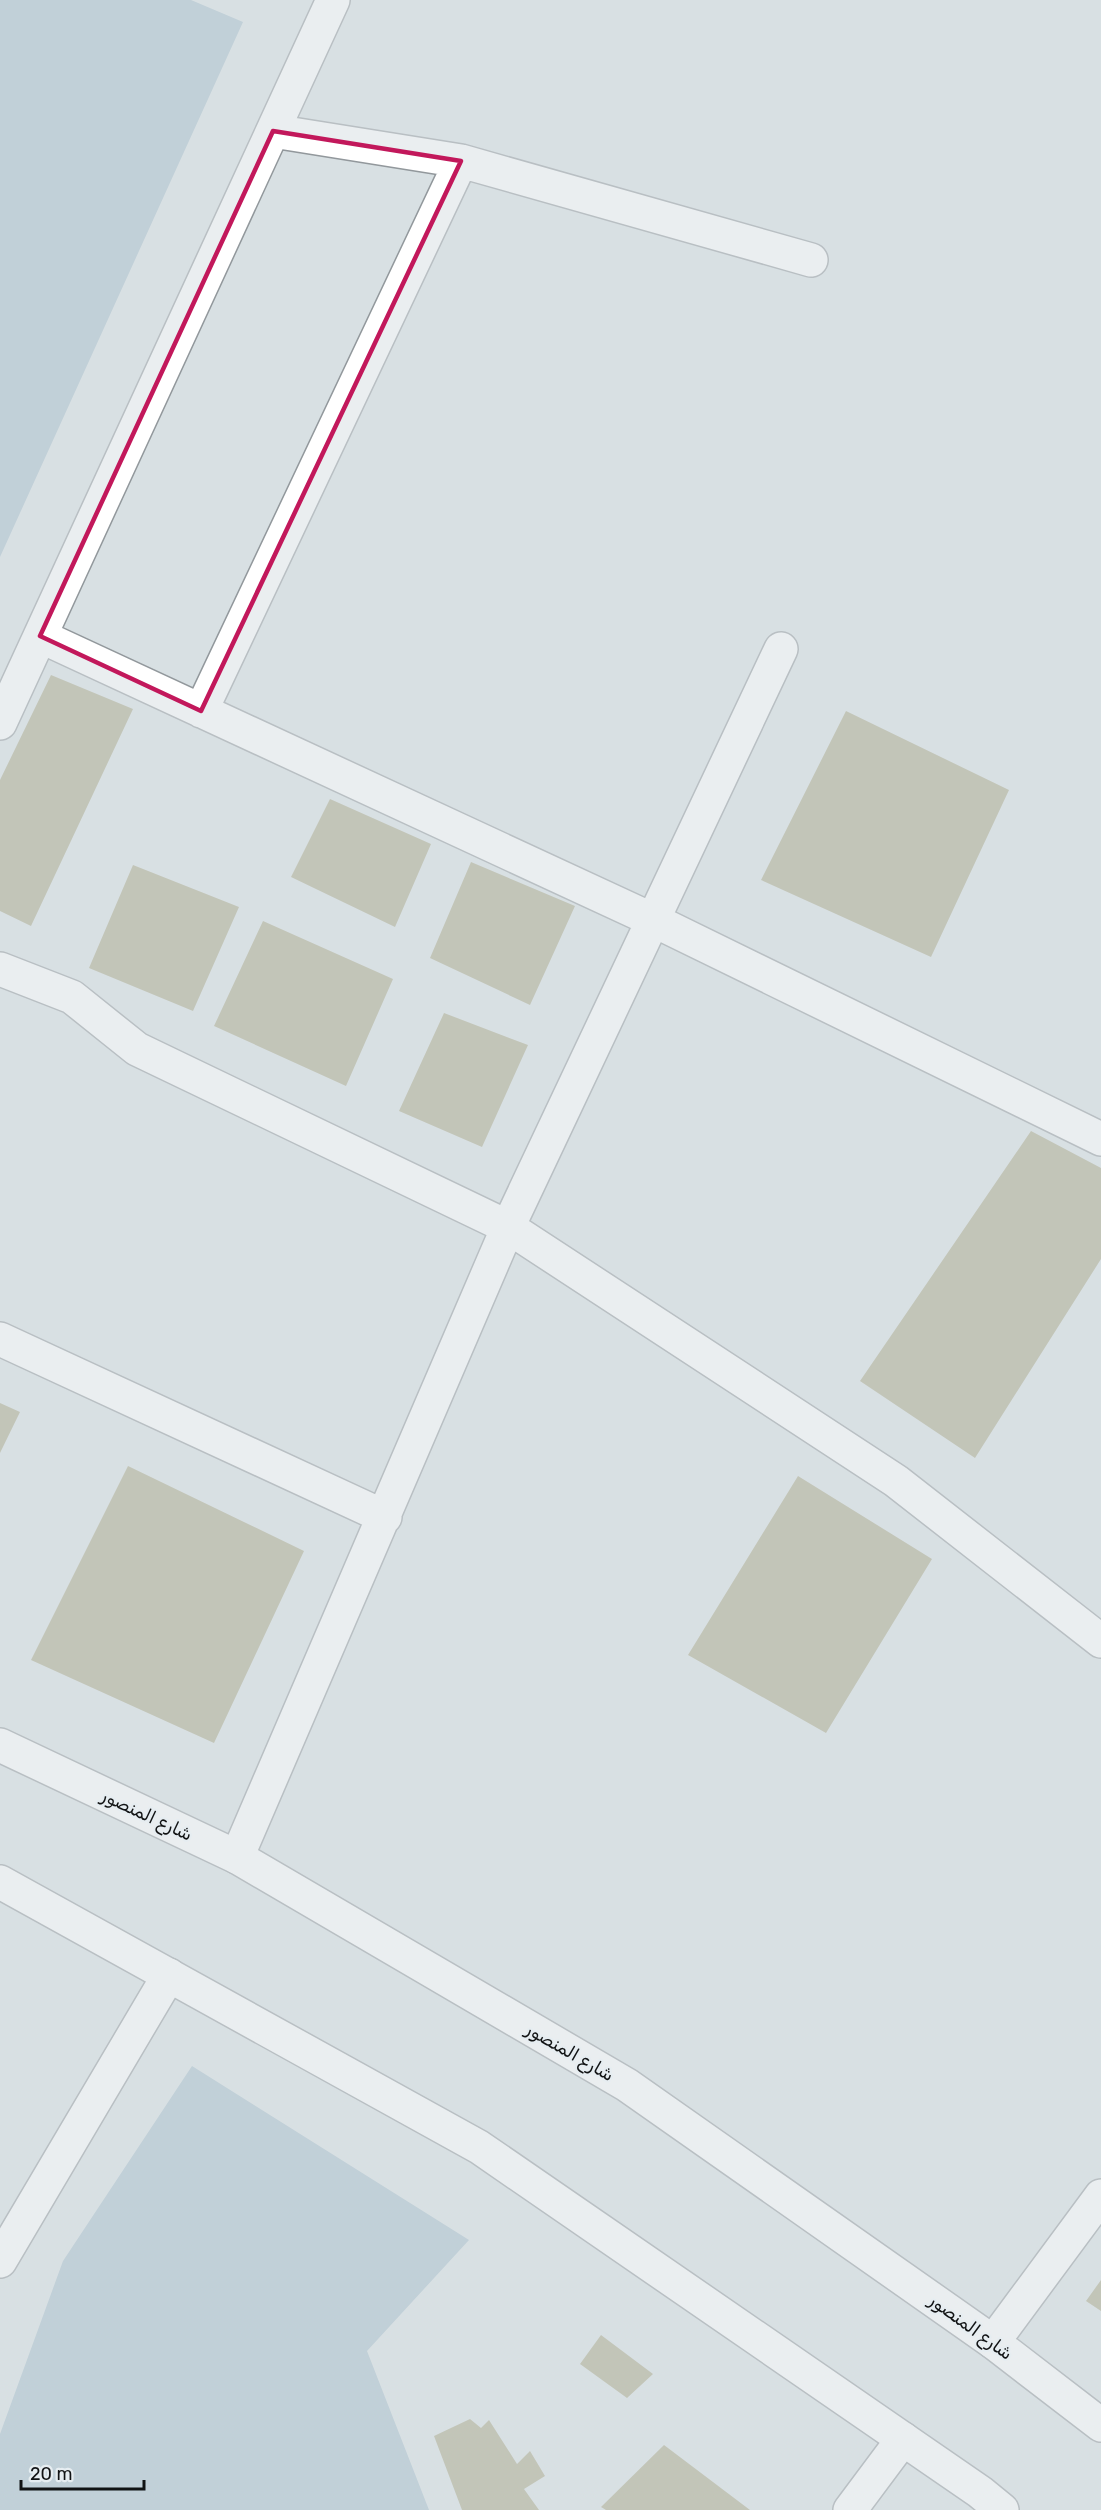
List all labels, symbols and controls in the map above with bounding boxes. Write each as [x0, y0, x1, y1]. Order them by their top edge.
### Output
street label: شارع المنصور [97, 1784, 196, 1847]
street label: شارع المنصور [521, 2017, 618, 2087]
street label: شارع المنصور [924, 2289, 1017, 2365]
scale bar [21, 2453, 144, 2491]
text: 20 m [30, 2463, 72, 2485]

